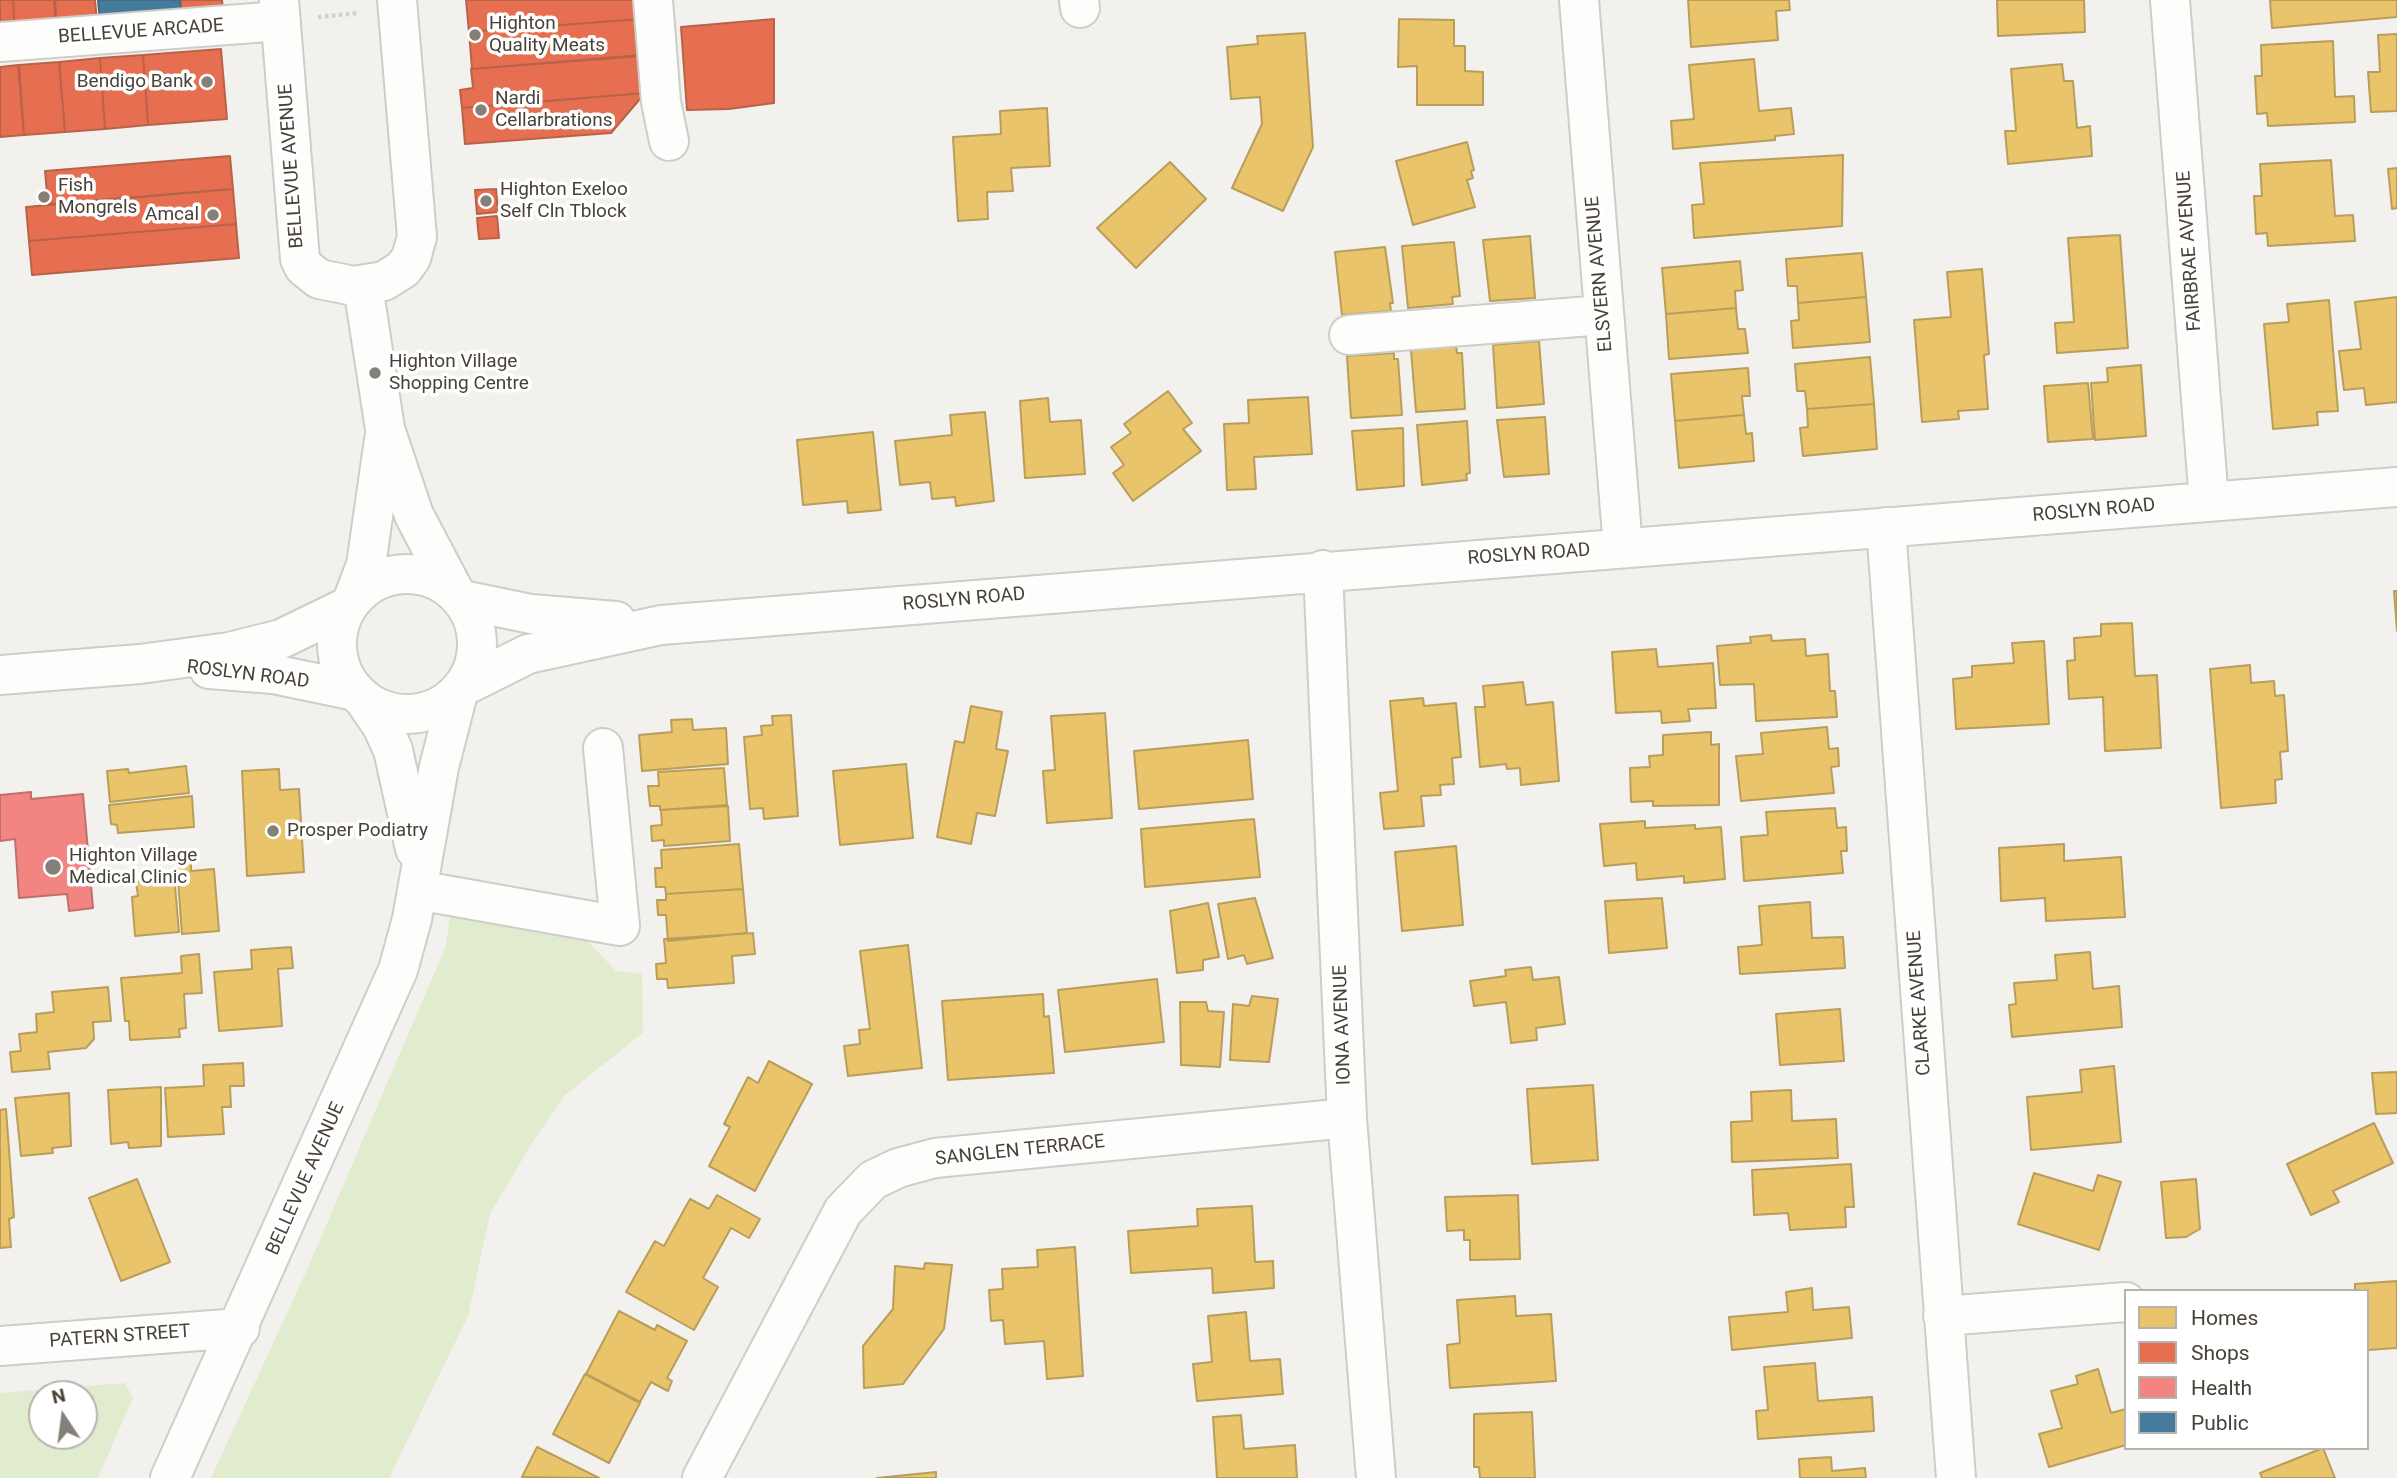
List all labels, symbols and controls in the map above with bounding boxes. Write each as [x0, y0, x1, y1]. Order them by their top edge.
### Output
place label: Highton Quality Meats [489, 13, 605, 57]
street label: BELLEVUE ARCADE [57, 15, 225, 49]
marker: Highton Quality Meats [467, 27, 483, 43]
place label: Bendigo Bank [77, 71, 193, 93]
marker: Bendigo Bank [199, 74, 215, 90]
street label: BELLEVUE AVENUE [275, 83, 309, 249]
place label: Nardi Cellarbrations [495, 88, 612, 132]
marker: Nardi Cellarbrations [473, 102, 489, 118]
street label: FAIRBRAE AVENUE [2173, 170, 2207, 332]
place label: Fish Mongrels [58, 175, 137, 219]
place label: Highton Exeloo Self Cln Tblock [500, 179, 628, 223]
marker: Fish Mongrels [36, 189, 52, 205]
marker: Highton Exeloo Self Cln Tblock [478, 193, 494, 209]
street label: ELSVERN AVENUE [1582, 195, 1618, 353]
place label: Amcal [145, 204, 199, 226]
marker: Amcal [205, 207, 221, 223]
place label: Highton Village Shopping Centre [389, 351, 529, 395]
marker: Highton Village Shopping Centre [367, 365, 383, 381]
street label: ROSLYN ROAD [2032, 494, 2156, 528]
street label: ROSLYN ROAD [1467, 539, 1591, 571]
street label: ROSLYN ROAD [902, 583, 1026, 617]
street label: ROSLYN ROAD [185, 656, 311, 694]
place label: Prosper Podiatry [287, 820, 428, 842]
marker: Prosper Podiatry [265, 823, 281, 839]
place label: Highton Village Medical Clinic [69, 845, 197, 889]
marker: Highton Village Medical Clinic [43, 857, 63, 877]
street label: CLARKE AVENUE [1904, 930, 1936, 1076]
street label: IONA AVENUE [1330, 965, 1356, 1085]
street label: BELLEVUE AVENUE [262, 1099, 350, 1259]
street label: SANGLEN TERRACE [934, 1131, 1106, 1171]
legend [2124, 1289, 2369, 1450]
text: Homes [2191, 1306, 2258, 1330]
street label: PATERN STREET [49, 1321, 191, 1353]
text: Shops [2191, 1341, 2250, 1365]
text: Health [2191, 1376, 2252, 1400]
north arrow [28, 1380, 98, 1450]
text: N [49, 1383, 68, 1409]
text: Public [2191, 1411, 2249, 1435]

